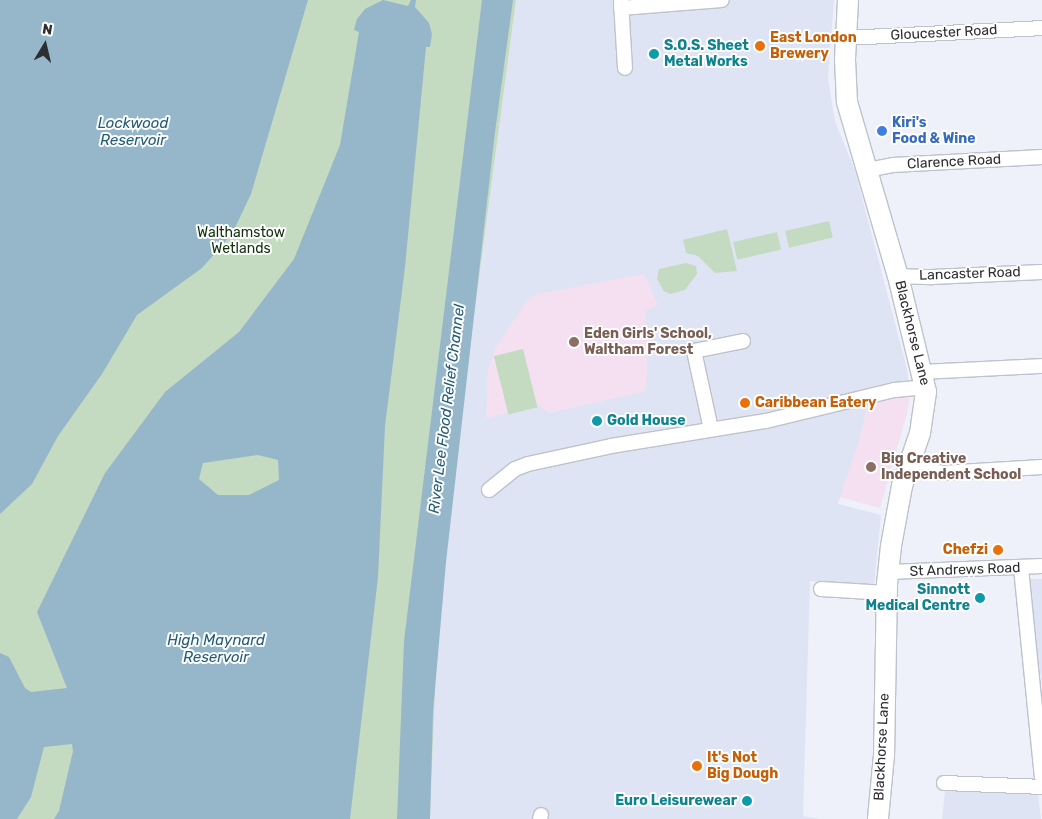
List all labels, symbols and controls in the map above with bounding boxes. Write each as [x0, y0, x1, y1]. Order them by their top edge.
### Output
north arrow [20, 20, 70, 70]
text: N [41, 21, 54, 39]
street label: Gloucester Road [890, 22, 998, 44]
place label: East London Brewery [770, 30, 857, 62]
place label: S.O.S. Sheet Metal Works [664, 38, 749, 70]
marker: East London Brewery [754, 40, 766, 52]
marker: S.O.S. Sheet Metal Works [648, 48, 660, 60]
water label: Lockwood Reservoir [98, 114, 168, 149]
place label: Kiri's Food & Wine [892, 115, 976, 148]
marker: Kiri's Food & Wine [876, 125, 888, 137]
street label: Clarence Road [907, 151, 1001, 173]
park label: Walthamstow Wetlands [197, 225, 285, 258]
street label: Lancaster Road [919, 264, 1021, 284]
street label: Blackhorse Lane [891, 279, 933, 387]
water label: River Lee Flood Relief Channel [425, 303, 469, 515]
place label: Eden Girls' School, Waltham Forest [584, 326, 712, 358]
marker: Eden Girls' School, Waltham Forest [568, 336, 580, 348]
place label: Caribbean Eatery [755, 395, 876, 411]
marker: Caribbean Eatery [739, 397, 751, 409]
place label: Gold House [607, 413, 685, 429]
marker: Gold House [591, 415, 603, 427]
place label: Big Creative Independent School [881, 451, 1021, 484]
marker: Big Creative Independent School [865, 461, 877, 473]
place label: Chefzi [943, 542, 988, 558]
marker: Chefzi [992, 544, 1004, 556]
street label: St Andrews Road [909, 560, 1021, 580]
place label: Sinnott Medical Centre [866, 582, 970, 614]
marker: Sinnott Medical Centre [974, 592, 986, 604]
water label: High Maynard Reservoir [167, 631, 265, 666]
street label: Blackhorse Lane [871, 693, 893, 801]
place label: It's Not Big Dough [707, 750, 778, 782]
marker: It's Not Big Dough [691, 760, 703, 772]
place label: Euro Leisurewear [615, 793, 737, 809]
marker: Euro Leisurewear [741, 795, 753, 807]

